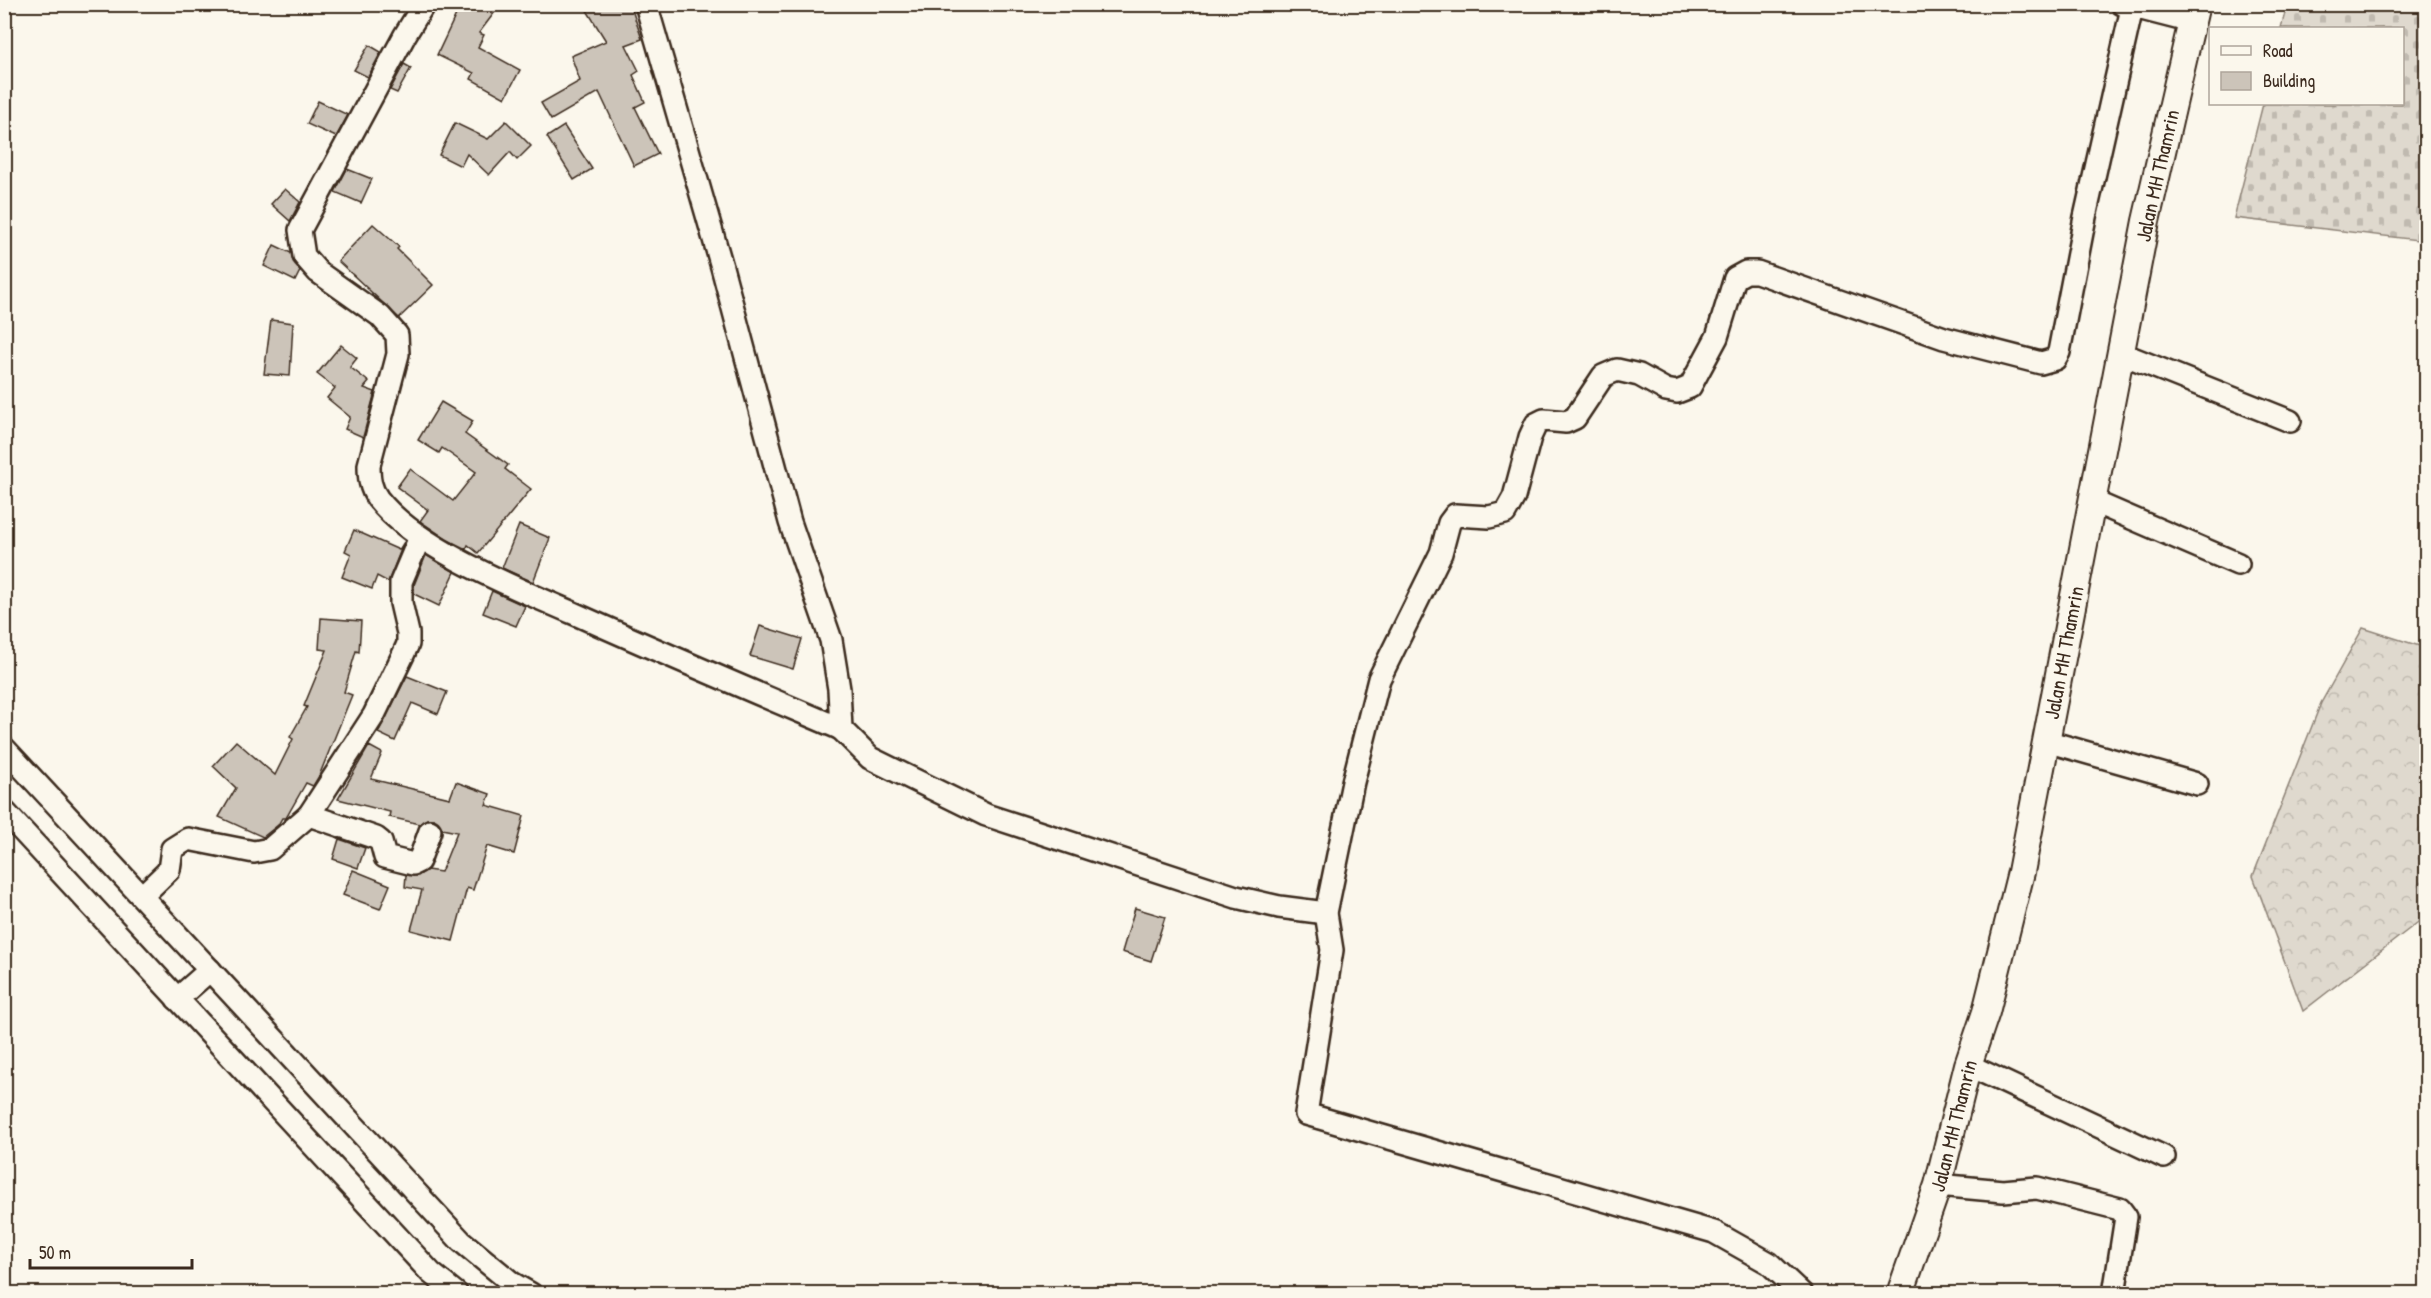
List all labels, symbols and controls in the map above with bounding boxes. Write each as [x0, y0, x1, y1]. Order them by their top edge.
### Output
legend [2209, 27, 2404, 105]
text: Road [2263, 38, 2293, 63]
text: Building [2263, 68, 2315, 93]
street label: Jalan MH Thamrin [2128, 107, 2186, 244]
street label: Jalan MH Thamrin [2036, 583, 2090, 721]
street label: Jalan MH Thamrin [1922, 1055, 1983, 1195]
scale bar [30, 1232, 192, 1270]
text: 50 m [39, 1240, 71, 1265]

